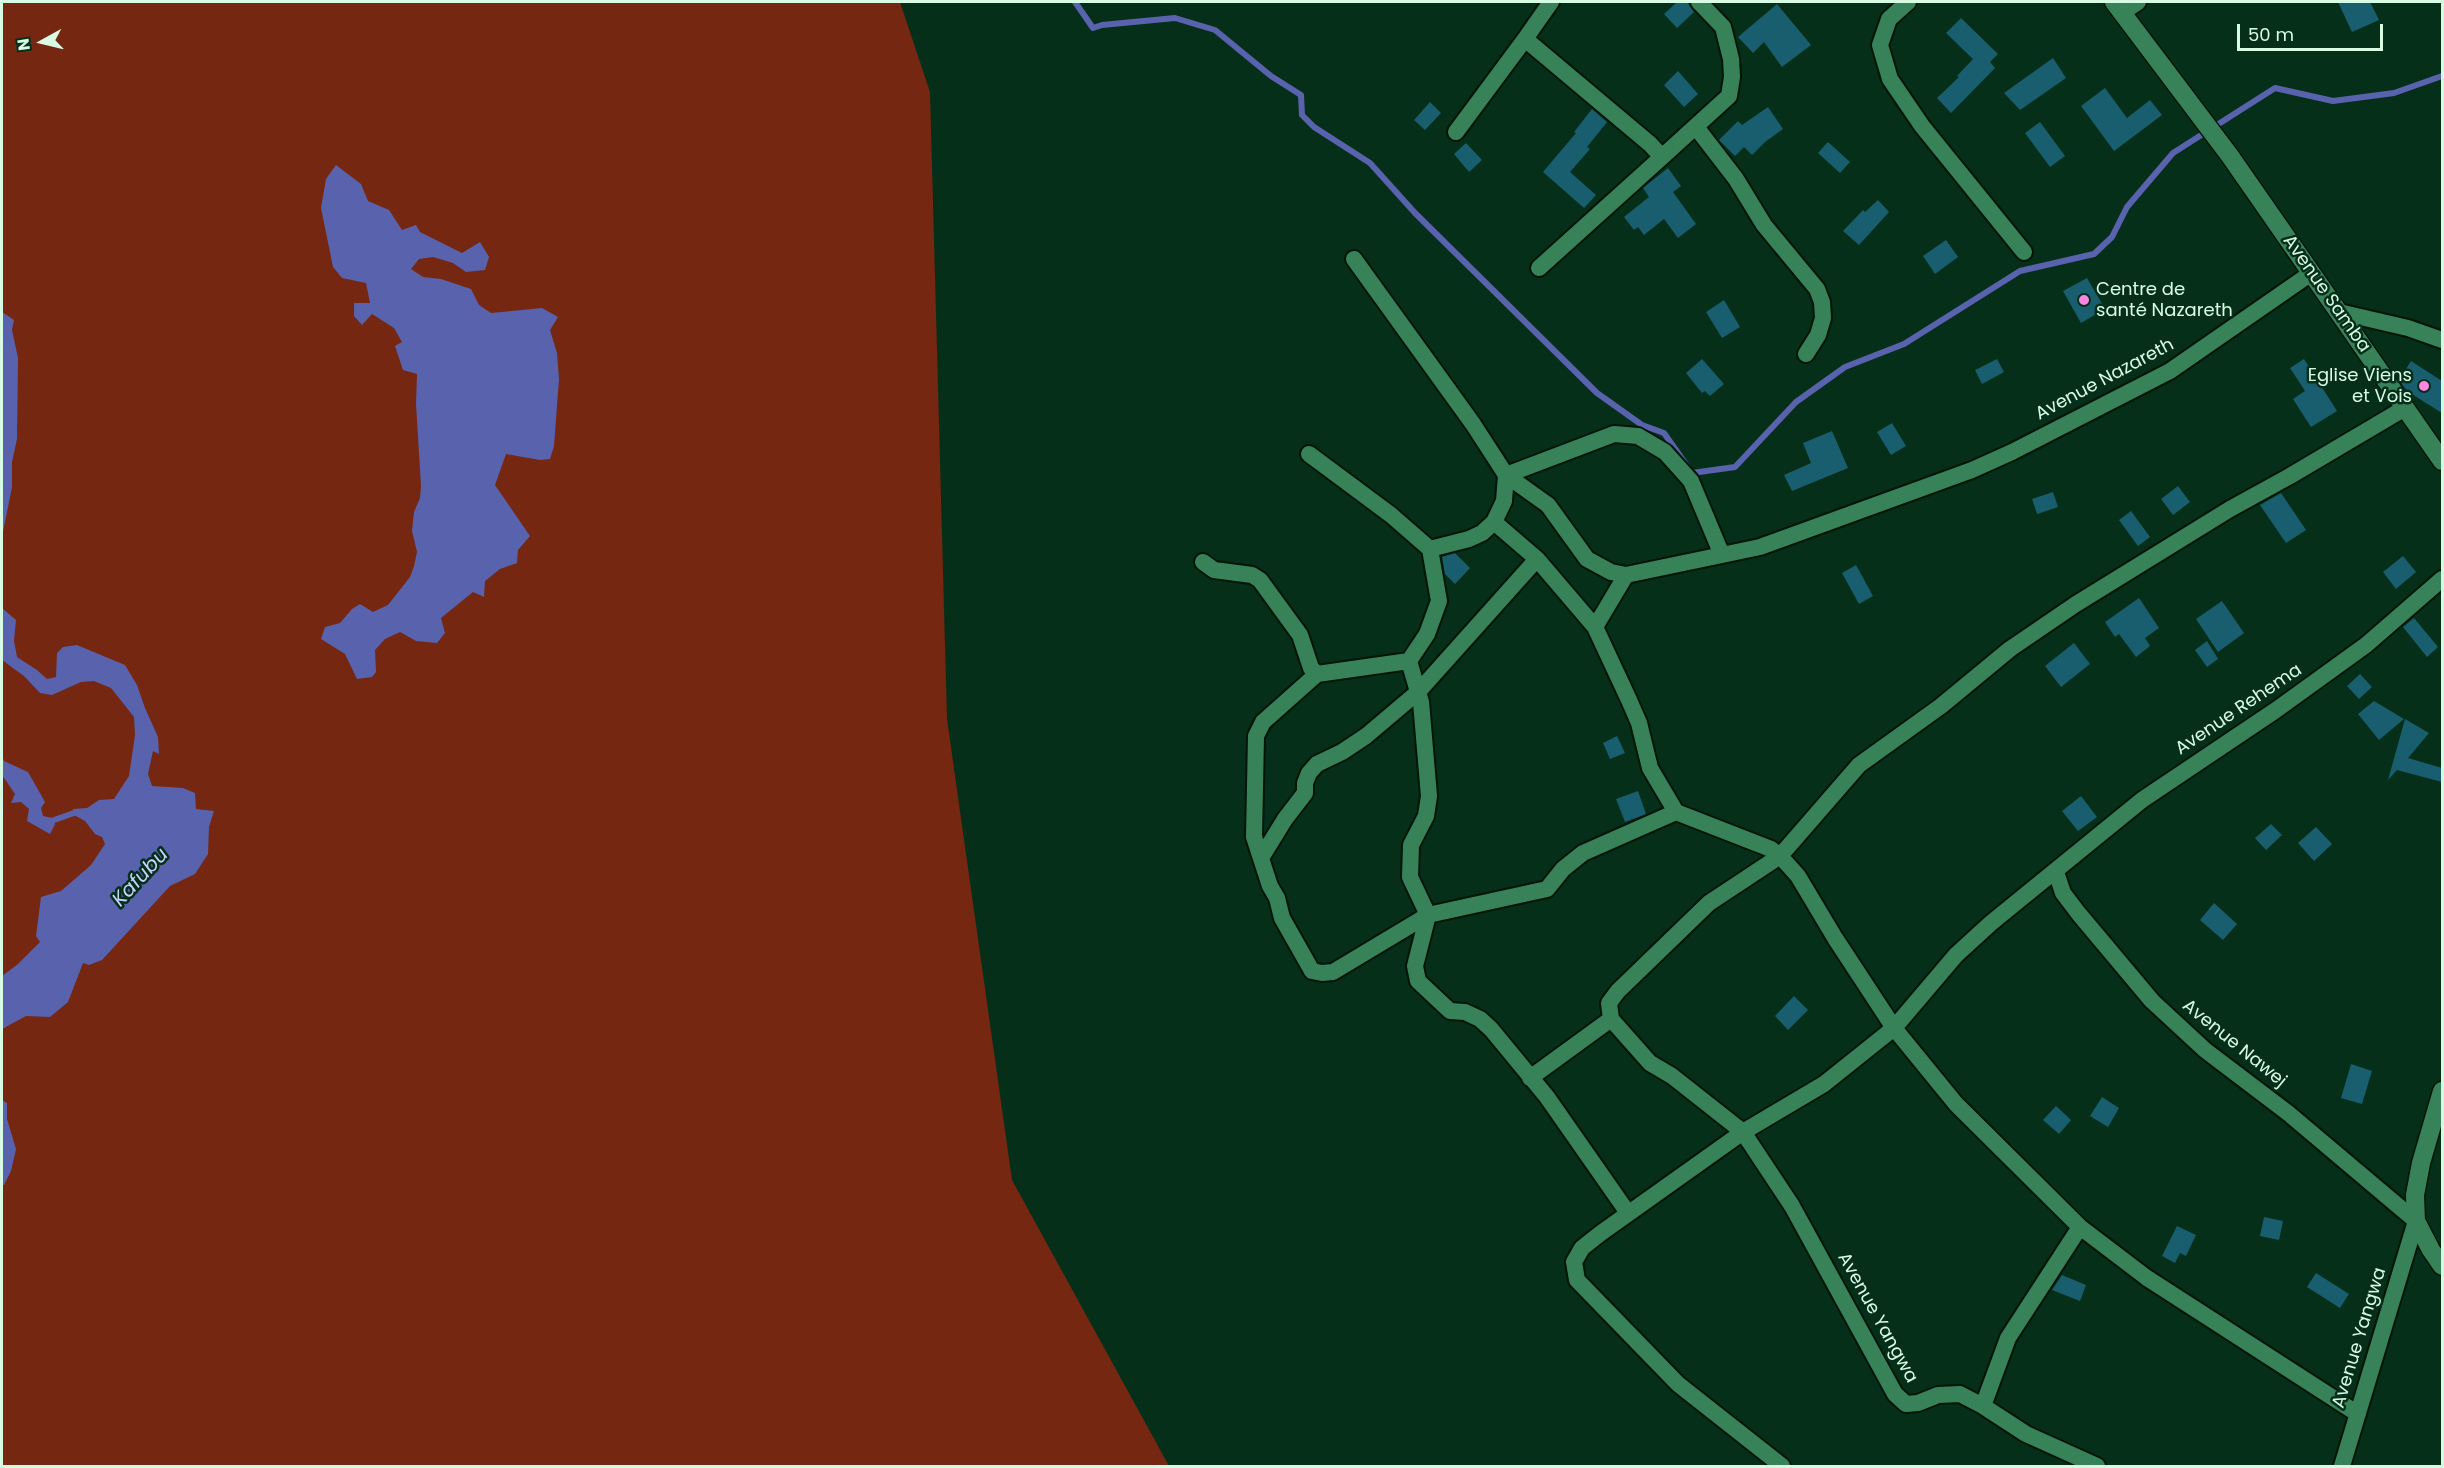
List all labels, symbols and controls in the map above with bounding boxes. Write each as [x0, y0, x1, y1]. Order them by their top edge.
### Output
north arrow [12, 12, 72, 72]
scale bar [2240, 12, 2386, 50]
text: 50 m [2248, 22, 2294, 47]
text: N [11, 37, 36, 52]
street label: Avenue Samba [2278, 231, 2374, 357]
place label: Centre de santé Nazareth [2096, 279, 2233, 322]
marker: Centre de santé Nazareth [2077, 293, 2091, 307]
street label: Avenue Nazareth [2032, 334, 2178, 426]
place label: Eglise Viens et Vois [2308, 365, 2412, 407]
marker: Eglise Viens et Vois [2417, 379, 2431, 393]
street label: Avenue Rehema [2172, 660, 2306, 760]
water label: Kafubu [108, 844, 174, 912]
street label: Avenue Nawej [2178, 995, 2290, 1093]
street label: Avenue Yangwa [1832, 1249, 1922, 1387]
street label: Avenue Yangwa [2328, 1265, 2392, 1411]

